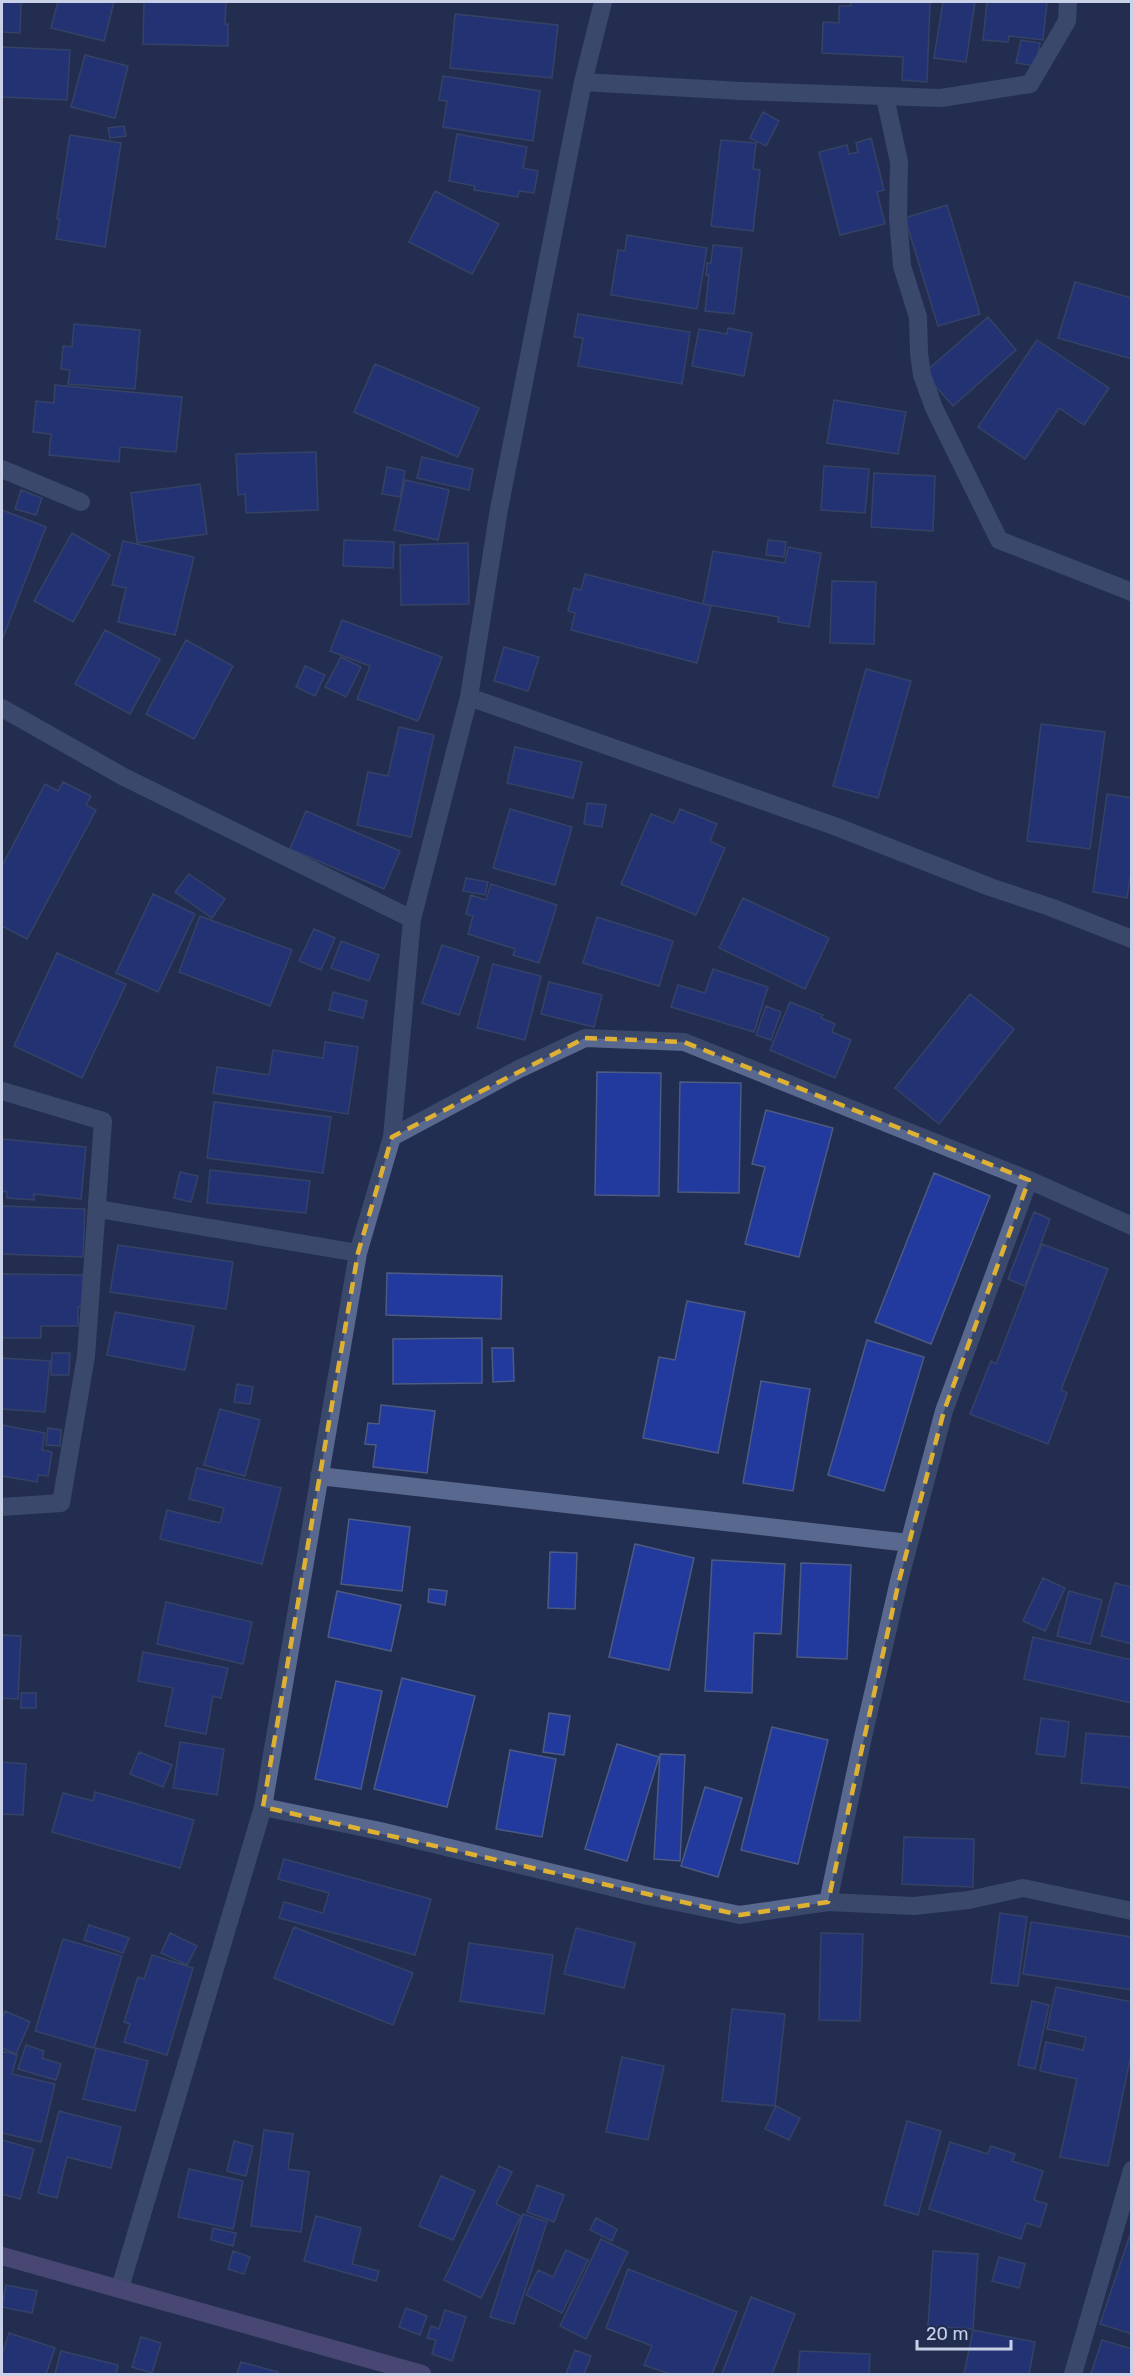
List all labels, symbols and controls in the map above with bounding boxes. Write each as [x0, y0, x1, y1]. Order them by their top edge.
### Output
scale bar [917, 2313, 1012, 2351]
text: 20 m [926, 2323, 968, 2345]

